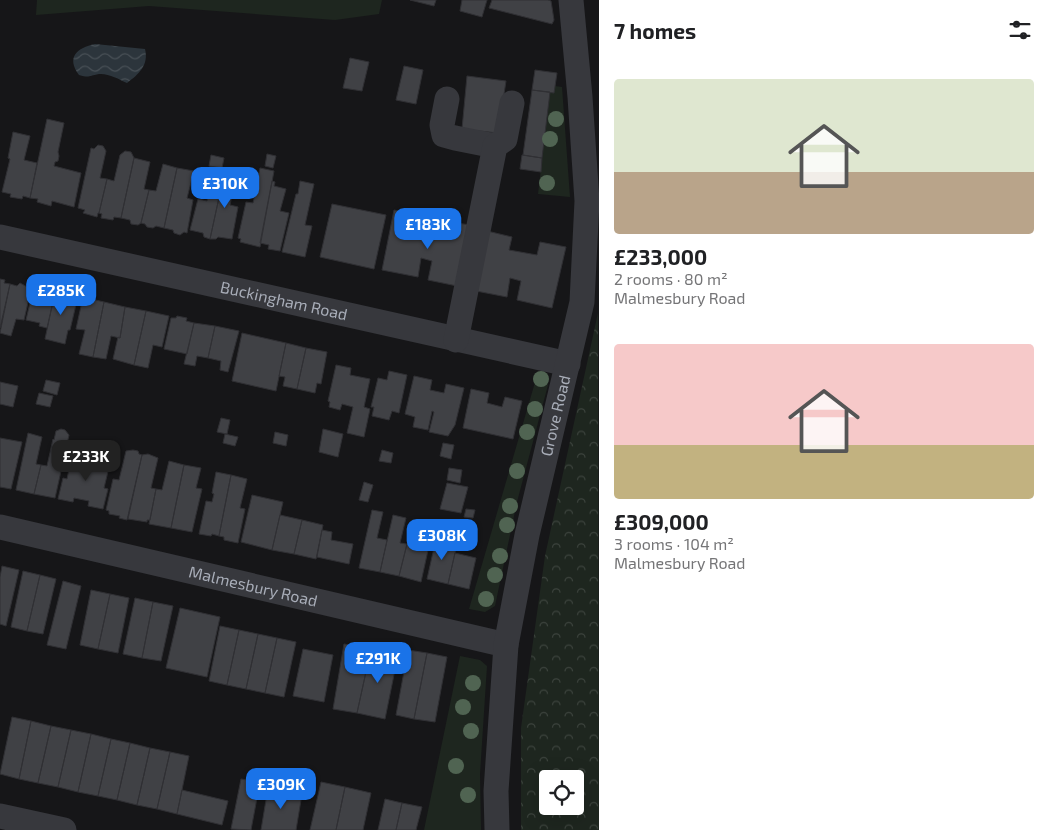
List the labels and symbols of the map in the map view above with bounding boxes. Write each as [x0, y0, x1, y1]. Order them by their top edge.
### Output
pin: £310K [190, 166, 260, 209]
pin: £183K [393, 208, 463, 250]
pin: £285K [26, 274, 96, 316]
street label: Buckingham Road [219, 277, 350, 323]
street label: Grove Road [536, 373, 573, 458]
pin: £233K [51, 440, 121, 482]
pin: £308K [407, 518, 477, 561]
street label: Malmesbury Road [187, 561, 320, 610]
pin: £291K [343, 642, 413, 684]
pin: £309K [246, 768, 316, 810]

